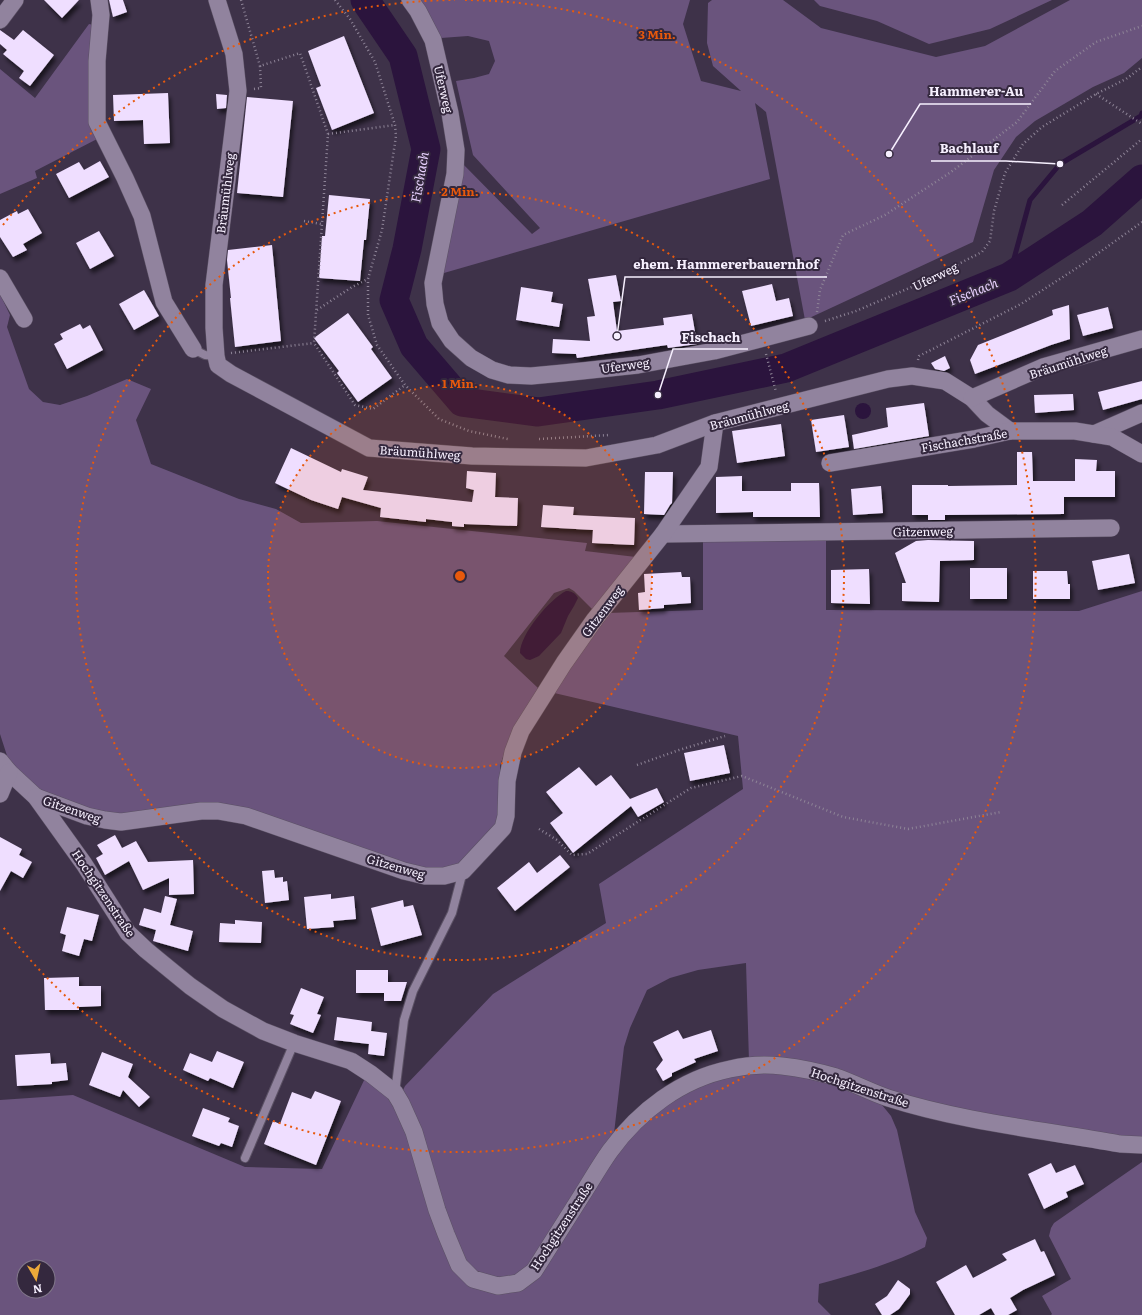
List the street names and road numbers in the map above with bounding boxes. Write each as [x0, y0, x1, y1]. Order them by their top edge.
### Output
street label: Uferweg [430, 63, 458, 115]
street label: Bräumühlweg [211, 151, 239, 234]
street label: Uferweg [909, 257, 961, 295]
street label: Bräumühlweg [1027, 341, 1110, 383]
street label: Uferweg [600, 353, 651, 377]
street label: Bräumühlweg [707, 396, 791, 434]
street label: Fischachstraße [920, 424, 1008, 456]
street label: Bräumühlweg [379, 440, 461, 464]
street label: Gitzenweg [893, 521, 953, 541]
street label: Gitzenweg [577, 581, 627, 640]
street label: Gitzenweg [41, 791, 104, 827]
street label: Hochgitzenstraße [68, 846, 140, 940]
street label: Gitzenweg [365, 849, 428, 883]
street label: Hochgitzenstraße [809, 1063, 911, 1111]
street label: Hochgitzenstraße [526, 1178, 596, 1274]

